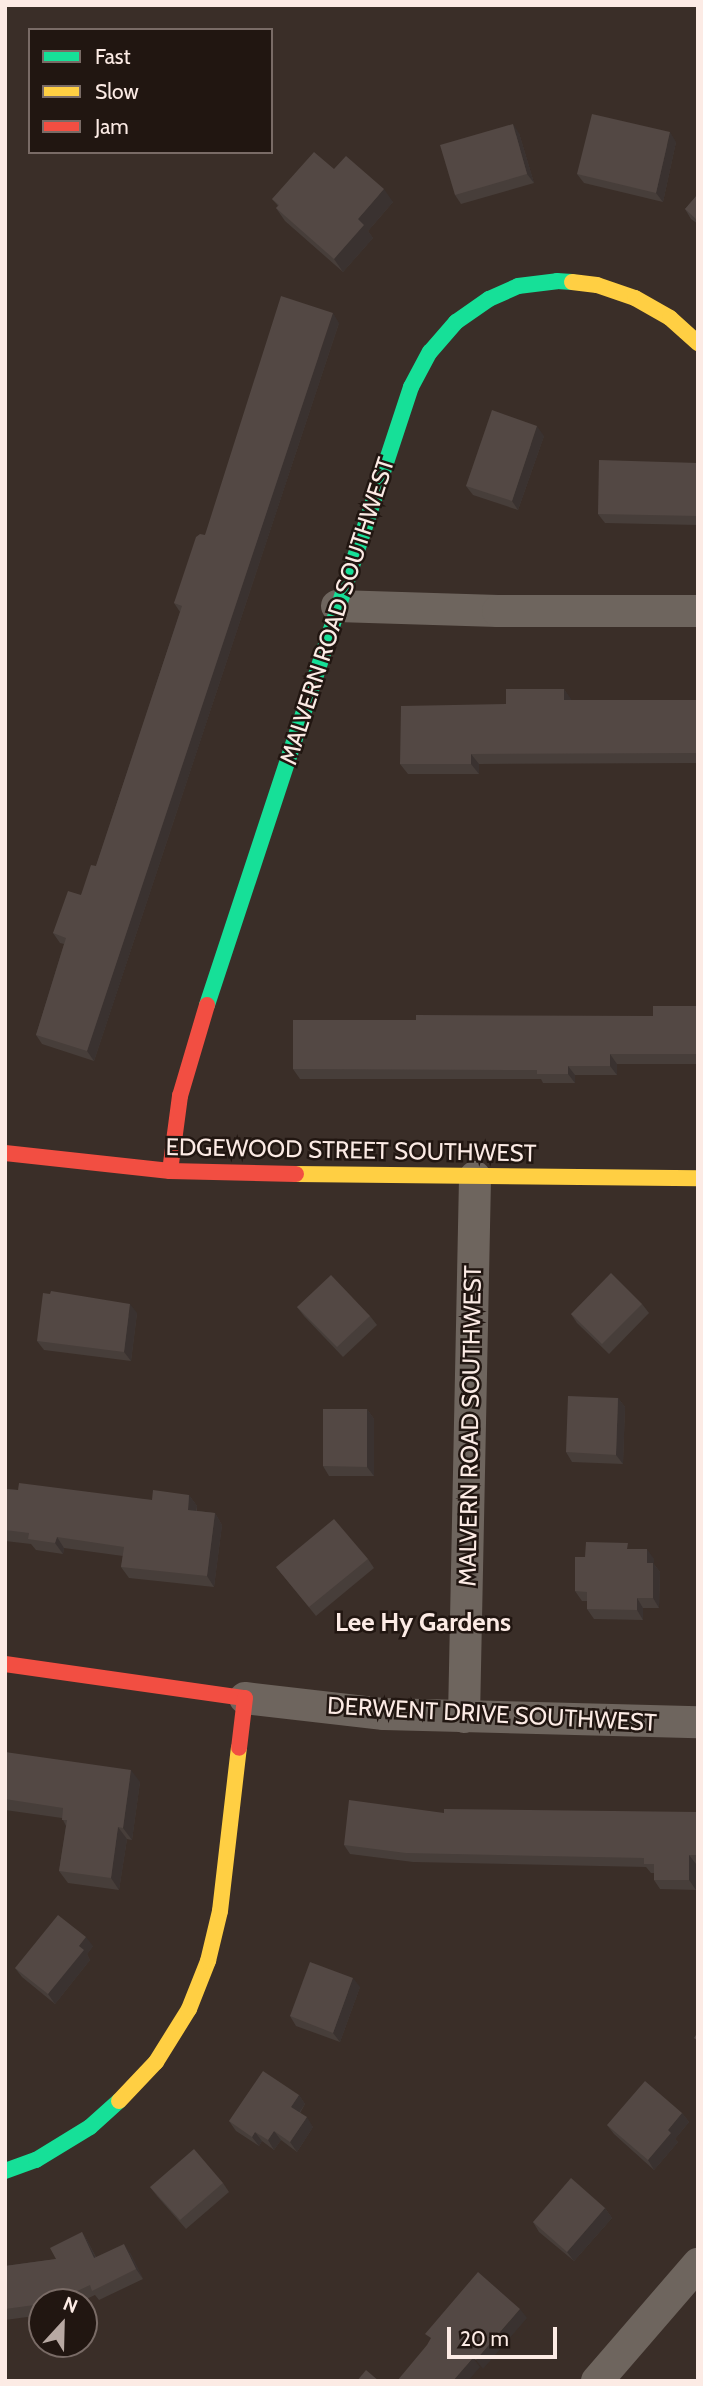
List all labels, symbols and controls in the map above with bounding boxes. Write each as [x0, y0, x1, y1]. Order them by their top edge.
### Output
legend [28, 28, 273, 154]
text: Fast [95, 44, 131, 69]
text: Slow [95, 79, 139, 104]
text: Jam [95, 114, 129, 139]
street label: MALVERN ROAD SOUTHWEST [274, 454, 400, 768]
street label: EDGEWOOD STREET SOUTHWEST [165, 1132, 537, 1168]
street label: MALVERN ROAD SOUTHWEST [453, 1265, 487, 1587]
district label: Lee Hy Gardens [335, 1607, 511, 1639]
street label: DERWENT DRIVE SOUTHWEST [326, 1691, 658, 1737]
north arrow [28, 2288, 98, 2358]
text: N [60, 2292, 81, 2318]
scale bar [451, 2312, 561, 2356]
text: 20 m [460, 2326, 509, 2351]

